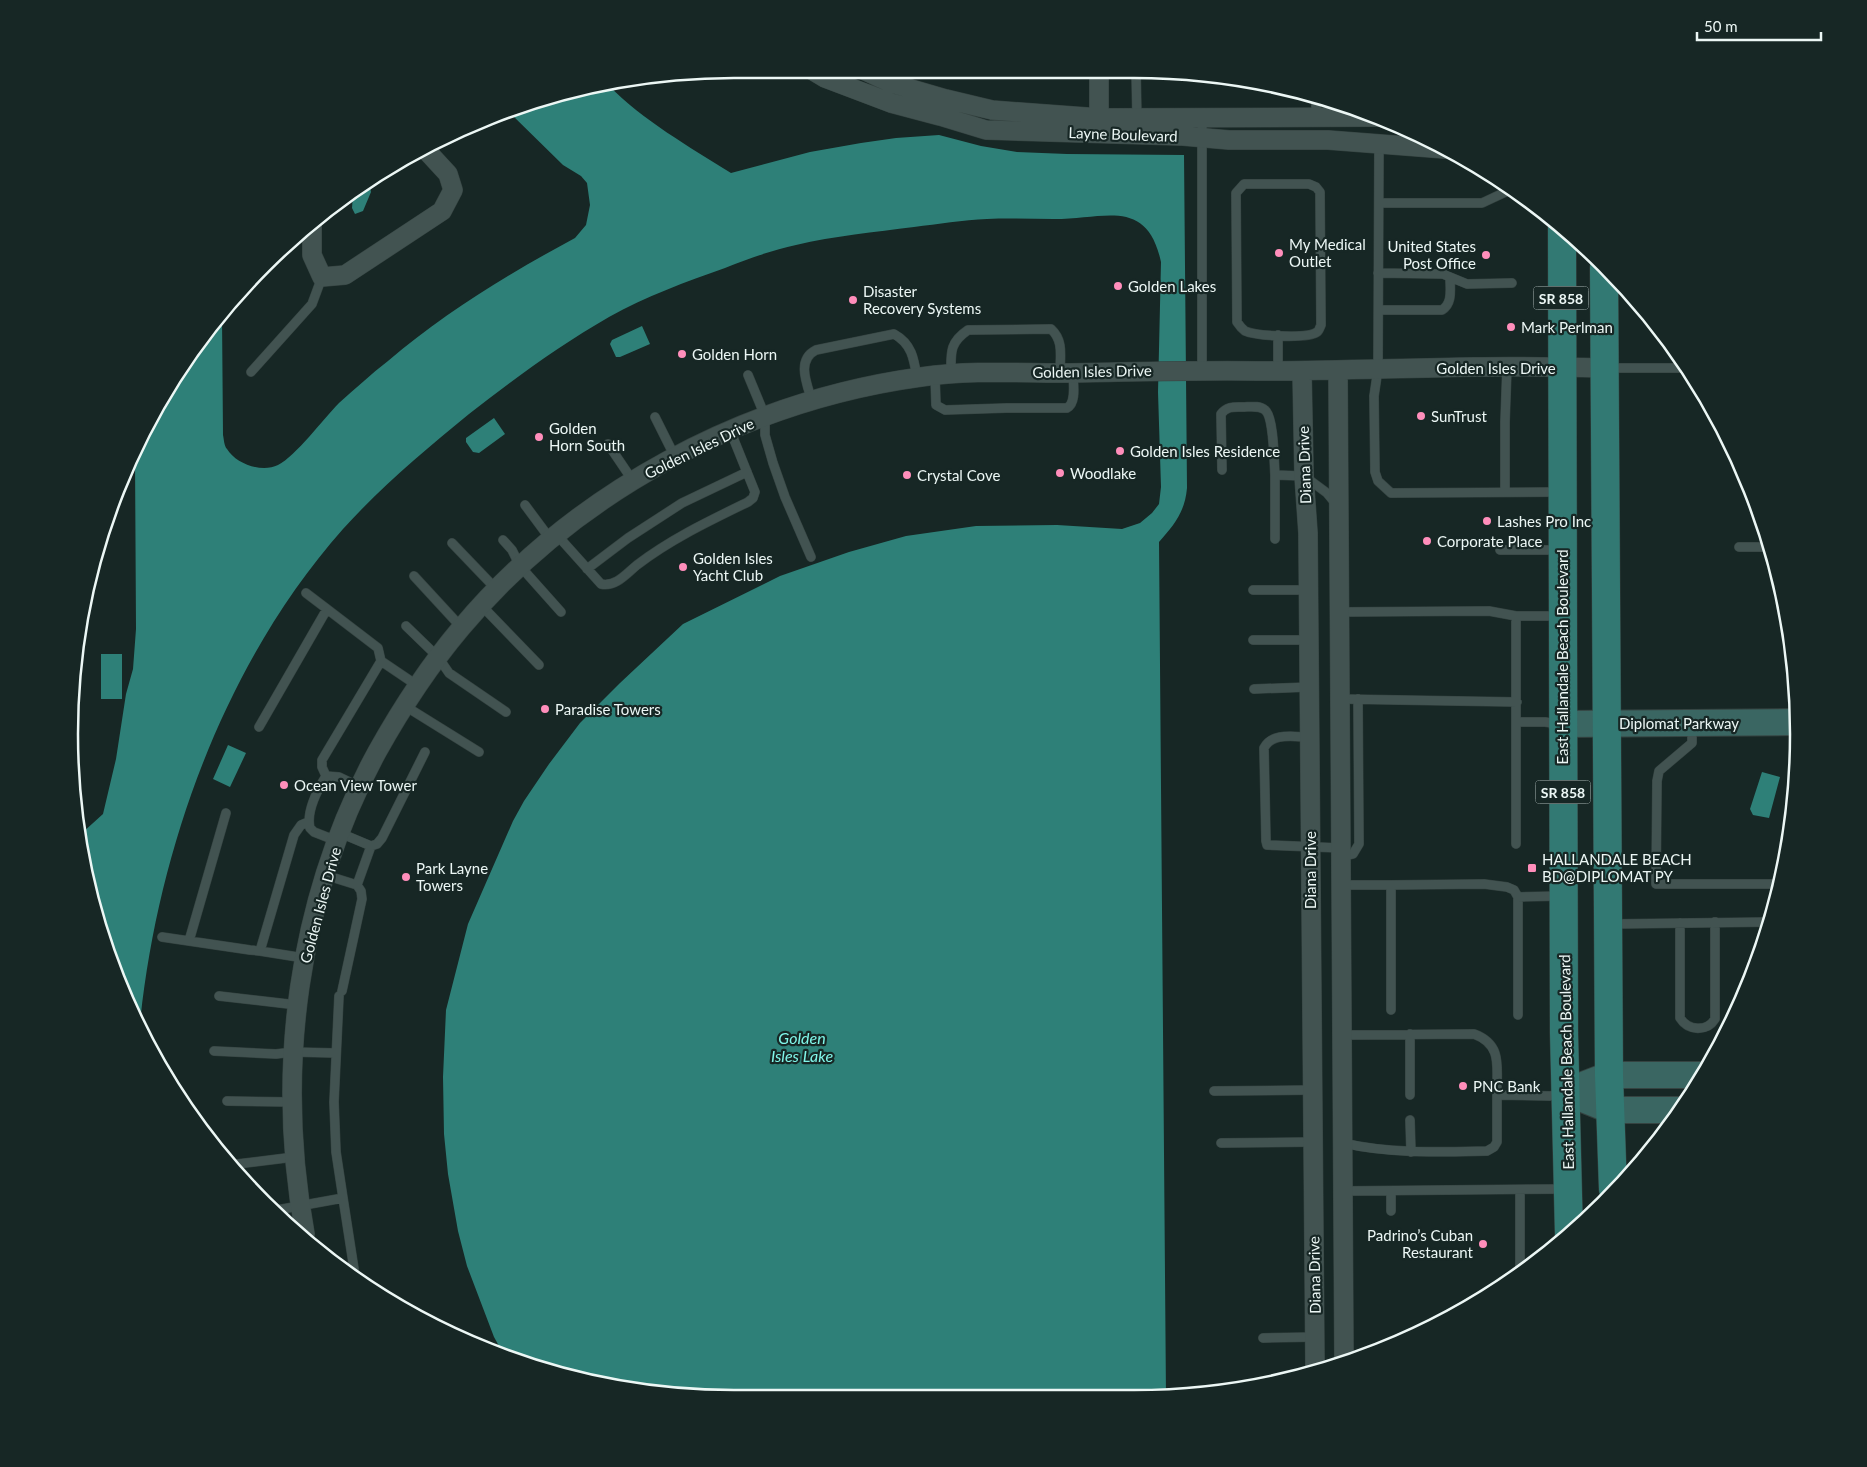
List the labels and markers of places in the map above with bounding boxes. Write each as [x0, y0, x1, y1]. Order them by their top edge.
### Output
place label: My Medical Outlet [1289, 235, 1366, 270]
place label: United States Post Office [1387, 237, 1476, 272]
marker: My Medical Outlet [1273, 247, 1285, 259]
marker: United States Post Office [1480, 249, 1492, 261]
place label: Golden Lakes [1128, 277, 1216, 295]
marker: Golden Lakes [1112, 280, 1124, 292]
place label: Disaster Recovery Systems [863, 282, 981, 317]
marker: Disaster Recovery Systems [847, 294, 859, 306]
place label: Mark Perlman [1521, 318, 1613, 336]
marker: Mark Perlman [1505, 321, 1517, 333]
place label: Golden Horn [692, 345, 777, 363]
marker: Golden Horn [676, 348, 688, 360]
place label: SunTrust [1431, 407, 1487, 425]
marker: SunTrust [1415, 410, 1427, 422]
place label: Golden Horn South [549, 419, 625, 454]
marker: Golden Horn South [533, 431, 545, 443]
place label: Golden Isles Residence [1130, 442, 1280, 460]
marker: Golden Isles Residence [1114, 445, 1126, 457]
place label: Woodlake [1070, 464, 1136, 482]
place label: Crystal Cove [917, 466, 1000, 484]
marker: Woodlake [1054, 467, 1066, 479]
marker: Crystal Cove [901, 469, 913, 481]
place label: Lashes Pro Inc [1497, 512, 1591, 530]
marker: Lashes Pro Inc [1481, 515, 1493, 527]
place label: Corporate Place [1437, 532, 1543, 550]
marker: Corporate Place [1421, 535, 1433, 547]
place label: Golden Isles Yacht Club [693, 549, 773, 584]
marker: Golden Isles Yacht Club [677, 561, 689, 573]
place label: Paradise Towers [555, 700, 661, 718]
marker: Paradise Towers [539, 703, 551, 715]
place label: Ocean View Tower [294, 776, 417, 794]
marker: Ocean View Tower [278, 779, 290, 791]
place label: HALLANDALE BEACH BD@DIPLOMAT PY [1542, 850, 1692, 885]
place label: Park Layne Towers [416, 859, 488, 894]
marker: HALLANDALE BEACH BD@DIPLOMAT PY [1526, 862, 1538, 874]
marker: Park Layne Towers [400, 871, 412, 883]
place label: PNC Bank [1473, 1077, 1541, 1095]
marker: PNC Bank [1457, 1080, 1469, 1092]
place label: Padrino’s Cuban Restaurant [1367, 1226, 1474, 1261]
marker: Padrino’s Cuban Restaurant [1477, 1238, 1489, 1250]

